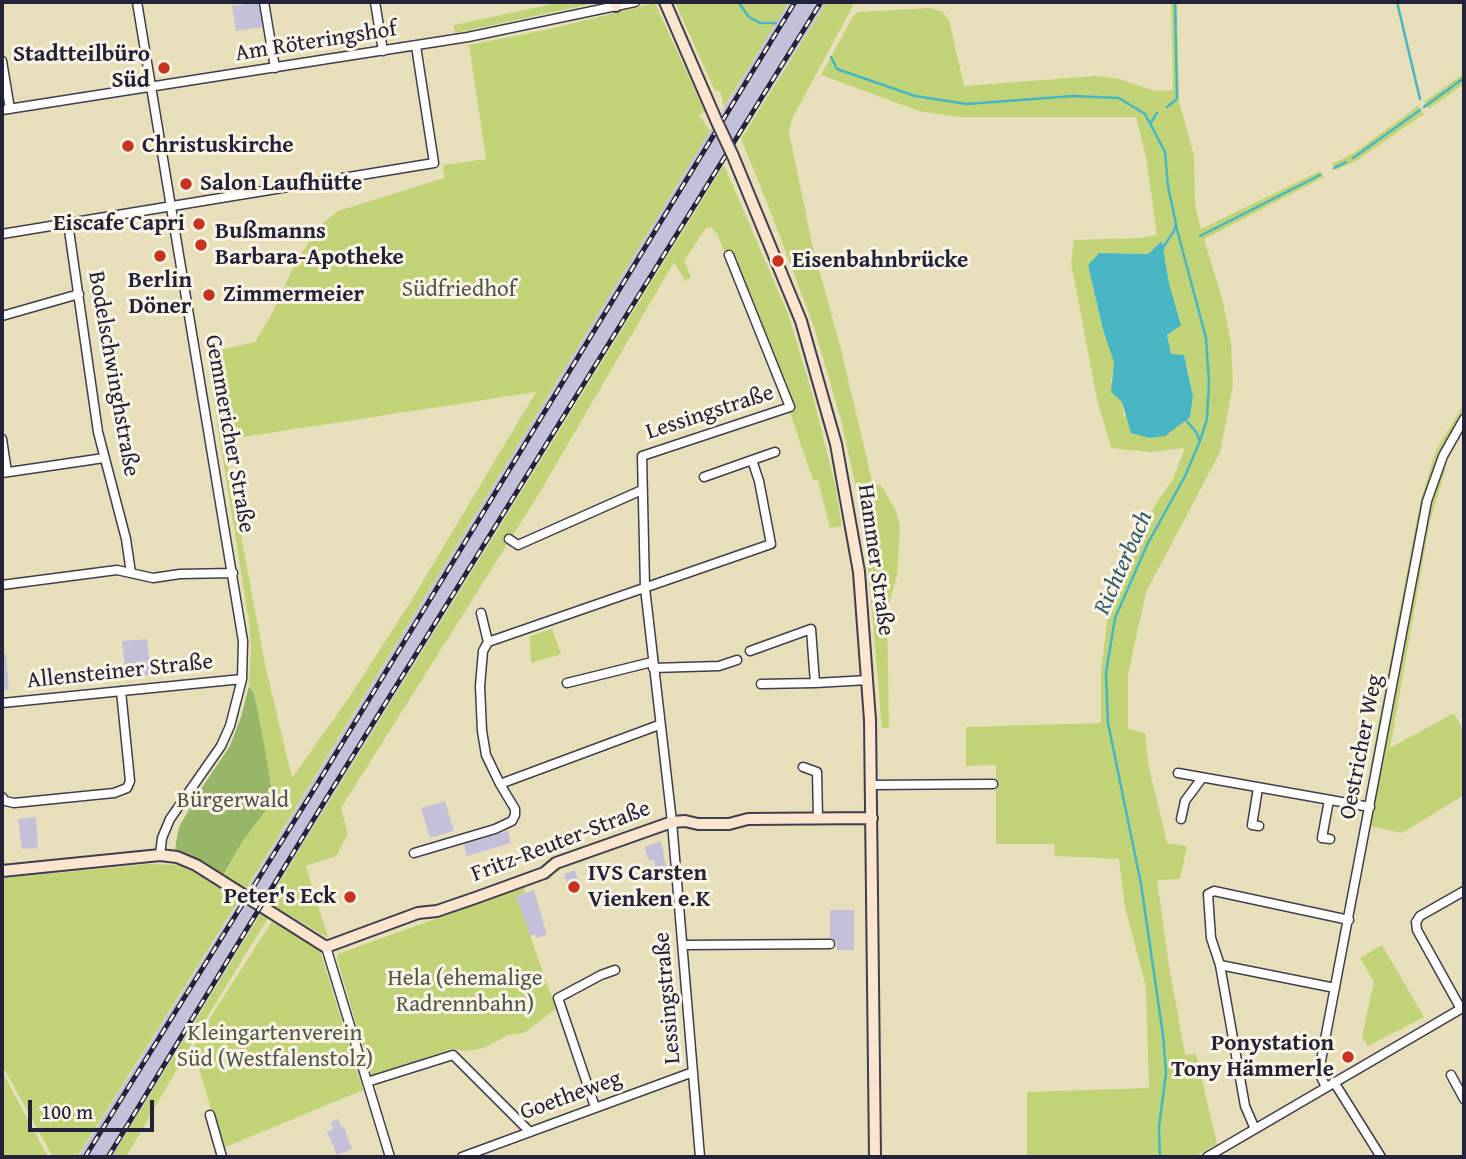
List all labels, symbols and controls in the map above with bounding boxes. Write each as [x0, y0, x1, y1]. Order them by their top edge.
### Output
street label: Am Röteringshof [233, 16, 399, 68]
place label: Stadtteilbüro Süd [13, 41, 150, 95]
marker: Stadtteilbüro Süd [156, 60, 172, 76]
place label: Christuskirche [142, 132, 294, 160]
marker: Christuskirche [120, 138, 136, 154]
place label: Salon Laufhütte [200, 170, 362, 198]
marker: Salon Laufhütte [178, 176, 194, 192]
place label: Eiscafe Capri [53, 210, 185, 238]
marker: Eiscafe Capri [191, 216, 207, 232]
place label: Bußmanns Barbara-Apotheke [215, 218, 404, 272]
marker: Bußmanns Barbara-Apotheke [193, 237, 209, 253]
place label: Eisenbahnbrücke [792, 247, 968, 275]
marker: Berlin Döner [152, 248, 168, 264]
marker: Eisenbahnbrücke [770, 253, 786, 269]
place label: Berlin Döner [128, 267, 192, 321]
street label: Bodelschwinghstraße [81, 269, 145, 479]
park label: Südfriedhof [402, 276, 516, 304]
place label: Zimmermeier [223, 281, 364, 309]
marker: Zimmermeier [201, 287, 217, 303]
street label: Gemmericher Straße [198, 333, 260, 535]
street label: Lessingstraße [643, 379, 777, 447]
street label: Hammer Straße [851, 482, 899, 638]
water label: Richterbach [1088, 507, 1160, 619]
street label: Allensteiner Straße [26, 648, 214, 696]
street label: Oestricher Weg [1334, 672, 1390, 822]
park label: Bürgerwald [177, 787, 289, 815]
street label: Fritz-Reuter-Straße [467, 795, 655, 889]
place label: IVS Carsten Vienken e.K [588, 860, 710, 914]
marker: IVS Carsten Vienken e.K [566, 879, 582, 895]
place label: Peter's Eck [224, 883, 336, 911]
marker: Peter's Eck [342, 889, 358, 905]
street label: Lessingstraße [648, 931, 688, 1065]
park label: Hela (ehemalige Radrennbahn) [387, 965, 543, 1019]
park label: Kleingartenverein Süd (Westfalenstolz) [177, 1020, 373, 1074]
place label: Ponystation Tony Hämmerle [1171, 1030, 1334, 1084]
marker: Ponystation Tony Hämmerle [1340, 1049, 1356, 1065]
street label: Goetheweg [516, 1065, 626, 1127]
scale bar [32, 1086, 158, 1130]
text: 100 m [41, 1096, 93, 1127]

